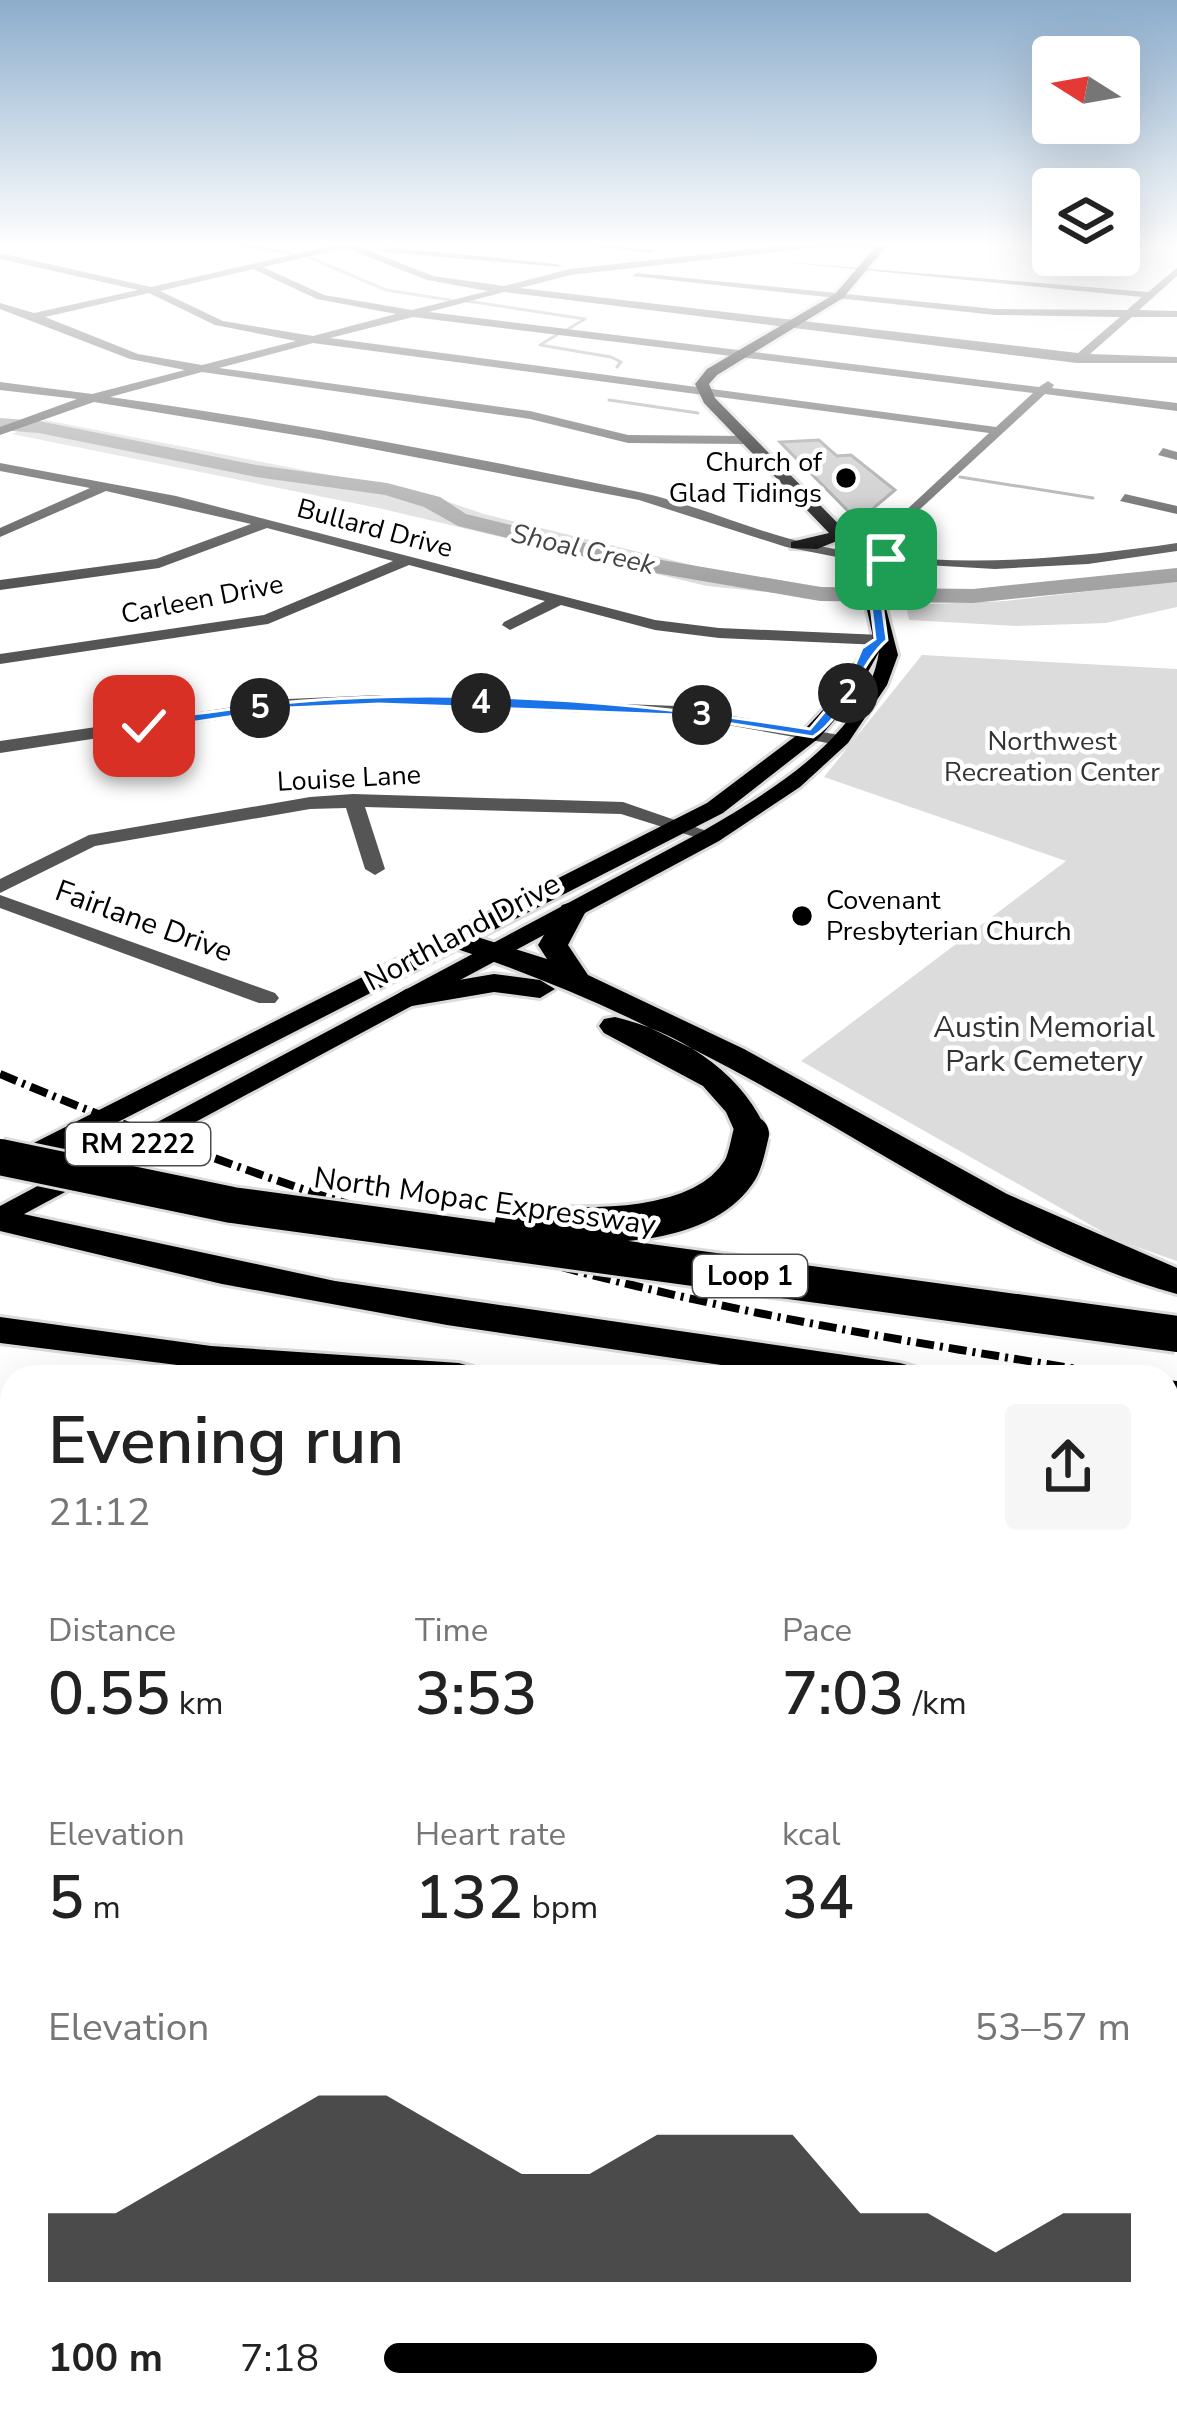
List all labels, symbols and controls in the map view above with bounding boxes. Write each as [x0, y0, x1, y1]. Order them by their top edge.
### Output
north arrow [1032, 36, 1140, 144]
map controls [1032, 36, 1140, 276]
button: layers [1032, 168, 1140, 276]
place label: Church of Glad Tidings [669, 444, 823, 512]
marker: Church of Glad Tidings [833, 465, 859, 491]
street label: Bullard Drive [293, 490, 457, 567]
pin [835, 508, 937, 610]
water label: Shoal Creek [508, 515, 660, 584]
icon: arrive [853, 526, 919, 592]
street label: Carleen Drive [118, 566, 286, 633]
pin: 2 [818, 663, 878, 723]
text: 2 [838, 670, 858, 715]
pin: 4 [451, 673, 511, 733]
pin [93, 675, 195, 777]
pin: 5 [230, 678, 290, 738]
text: 4 [471, 680, 491, 725]
text: 5 [250, 685, 270, 730]
pin: 3 [672, 685, 732, 745]
text: 3 [692, 692, 712, 737]
icon: check [111, 693, 177, 759]
park label: Northwest Recreation Center [944, 723, 1160, 791]
street label: Louise Lane [276, 756, 422, 801]
street label: Northland Drive [357, 864, 567, 1001]
street label: Fairlane Drive [49, 870, 238, 973]
place label: Covenant Presbyterian Church [826, 882, 1072, 950]
marker: Covenant Presbyterian Church [789, 903, 815, 929]
park label: Austin Memorial Park Cemetery [933, 1007, 1155, 1082]
road number: RM 2222 [66, 1123, 210, 1165]
street label: North Mopac Expressway [311, 1157, 659, 1246]
road number: Loop 1 [693, 1255, 807, 1297]
text: Evening run [48, 1396, 404, 1486]
button: share [1005, 1404, 1131, 1530]
text: 21:12 [48, 1486, 151, 1539]
text: Distance [48, 1608, 176, 1653]
text: Time [415, 1608, 488, 1653]
text: Pace [782, 1608, 852, 1653]
text: 0.55 [48, 1653, 170, 1735]
text: 3:53 [415, 1653, 537, 1735]
text: 7:03 [782, 1653, 904, 1735]
text: km [170, 1681, 223, 1726]
text: /km [904, 1681, 967, 1726]
text: Elevation [48, 1812, 185, 1857]
text: Heart rate [415, 1812, 566, 1857]
text: kcal [782, 1812, 841, 1857]
text: 5 [48, 1857, 84, 1939]
text: 132 [415, 1857, 523, 1939]
text: 34 [782, 1857, 854, 1939]
text: m [84, 1885, 121, 1930]
text: bpm [523, 1885, 598, 1930]
text: Elevation [48, 2001, 209, 2054]
text: 53–57 m [974, 2001, 1131, 2054]
text: 100 m [48, 2332, 163, 2385]
text: 7:18 [240, 2332, 319, 2385]

